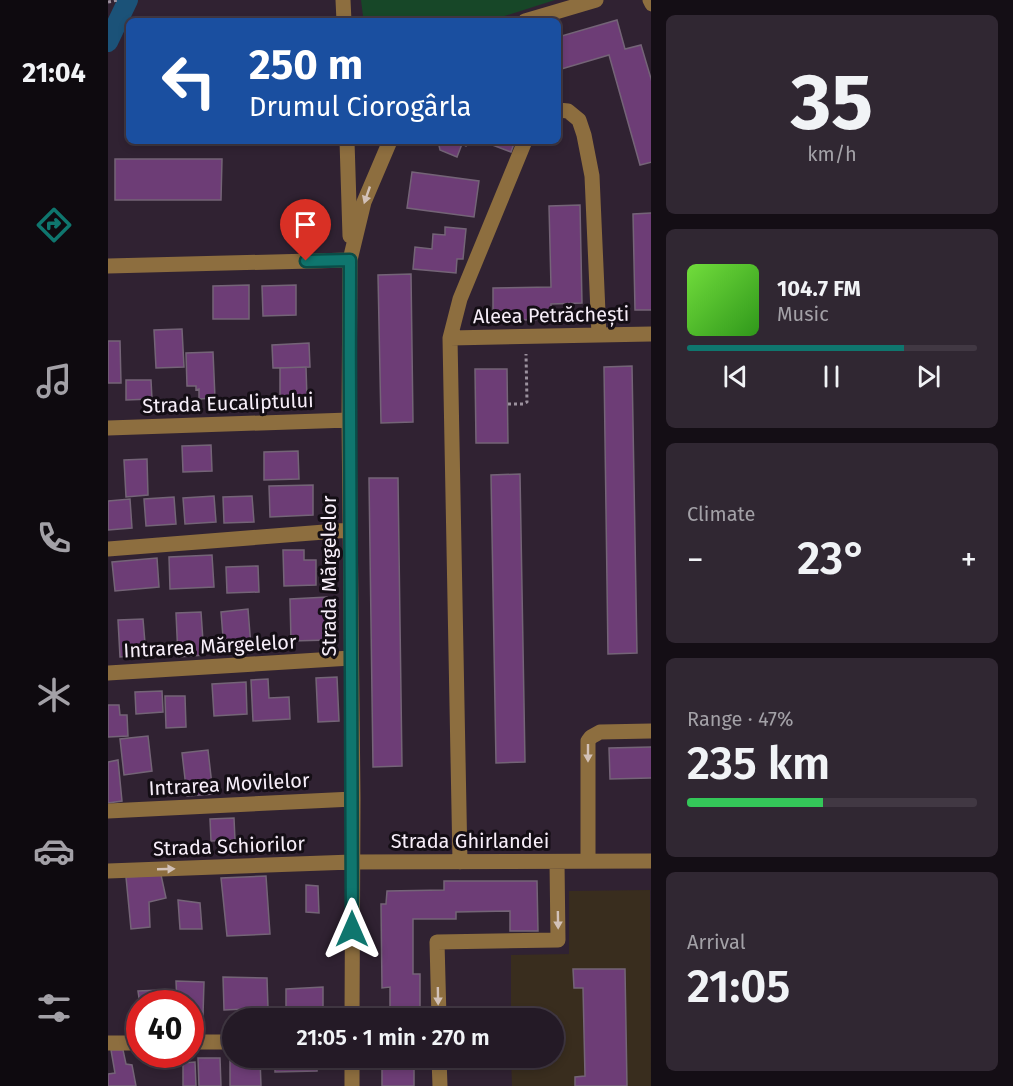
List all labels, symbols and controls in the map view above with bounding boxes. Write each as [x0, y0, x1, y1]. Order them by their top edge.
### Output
text: 250 m [249, 40, 363, 90]
icon: left [150, 42, 228, 120]
text: 35 [791, 56, 873, 150]
text: 21:04 [22, 57, 86, 89]
text: Drumul Ciorogârla [249, 91, 471, 123]
text: km/h [807, 142, 857, 166]
one-way arrow [361, 186, 371, 204]
pin [280, 199, 331, 261]
icon: directions [33, 204, 75, 246]
icon: arrive [289, 208, 322, 241]
text: 104.7 FM [777, 275, 861, 302]
street label: Aleea Petrăchești [473, 302, 629, 329]
text: Music [777, 302, 829, 326]
icon: music [33, 360, 75, 402]
icon: previous [719, 360, 752, 393]
icon: pause [815, 360, 848, 393]
icon: next [912, 360, 945, 393]
street label: Strada Eucaliptului [142, 388, 314, 418]
street label: Strada Mărgelelor [317, 495, 341, 656]
text: Climate [687, 502, 755, 526]
icon: phone [33, 517, 75, 559]
text: 23° [797, 532, 867, 586]
text: − [687, 540, 704, 580]
text: + [961, 540, 977, 580]
street label: Intrarea Mărgelelor [123, 629, 297, 663]
icon: climate [33, 674, 75, 716]
text: Range · 47% [687, 707, 794, 731]
text: 235 km [687, 737, 830, 791]
one-way arrow [583, 744, 593, 763]
street label: Intrarea Movilelor [148, 768, 310, 800]
street label: Strada Ghirlandei [391, 829, 549, 853]
icon: car [33, 830, 75, 872]
street label: Strada Schiorilor [153, 831, 306, 861]
one-way arrow [157, 864, 176, 874]
position arrow [320, 897, 384, 961]
one-way arrow [553, 910, 563, 929]
text: Arrival [687, 930, 746, 954]
text: 21:05 [687, 960, 790, 1014]
icon: filters [33, 987, 75, 1029]
one-way arrow [434, 987, 443, 1006]
speed limit sign: 40 [126, 990, 204, 1068]
text: 21:05 · 1 min · 270 m [296, 1024, 490, 1051]

